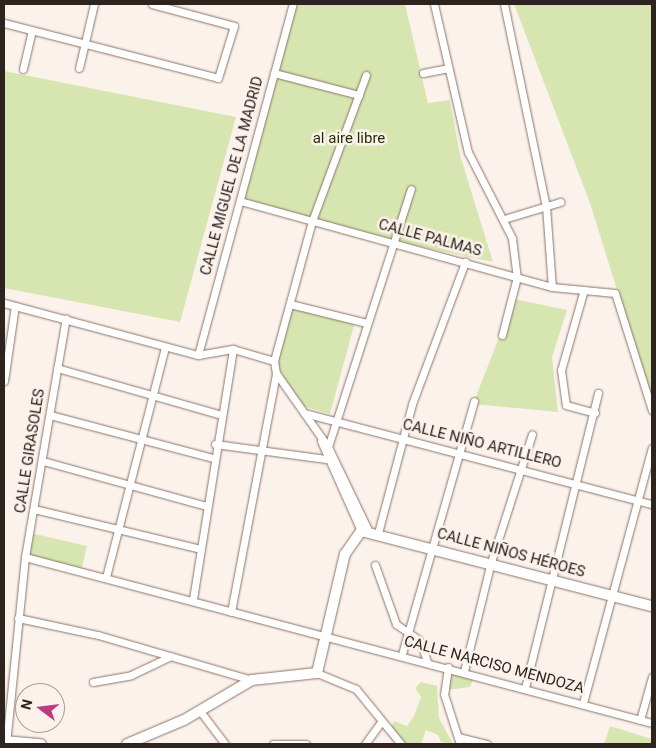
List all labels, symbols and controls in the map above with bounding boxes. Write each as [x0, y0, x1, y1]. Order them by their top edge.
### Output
street label: CALLE MIGUEL DE LA MADRID [197, 75, 267, 277]
park label: al aire libre [313, 130, 385, 148]
street label: CALLE PALMAS [376, 216, 484, 260]
street label: CALLE GIRASOLES [11, 387, 49, 515]
street label: CALLE NIÑO ARTILLERO [401, 416, 563, 472]
street label: CALLE NIÑOS HÉROES [435, 525, 587, 581]
street label: CALLE NARCISO MENDOZA [402, 632, 586, 698]
north arrow [15, 683, 65, 733]
text: N [17, 698, 35, 711]

